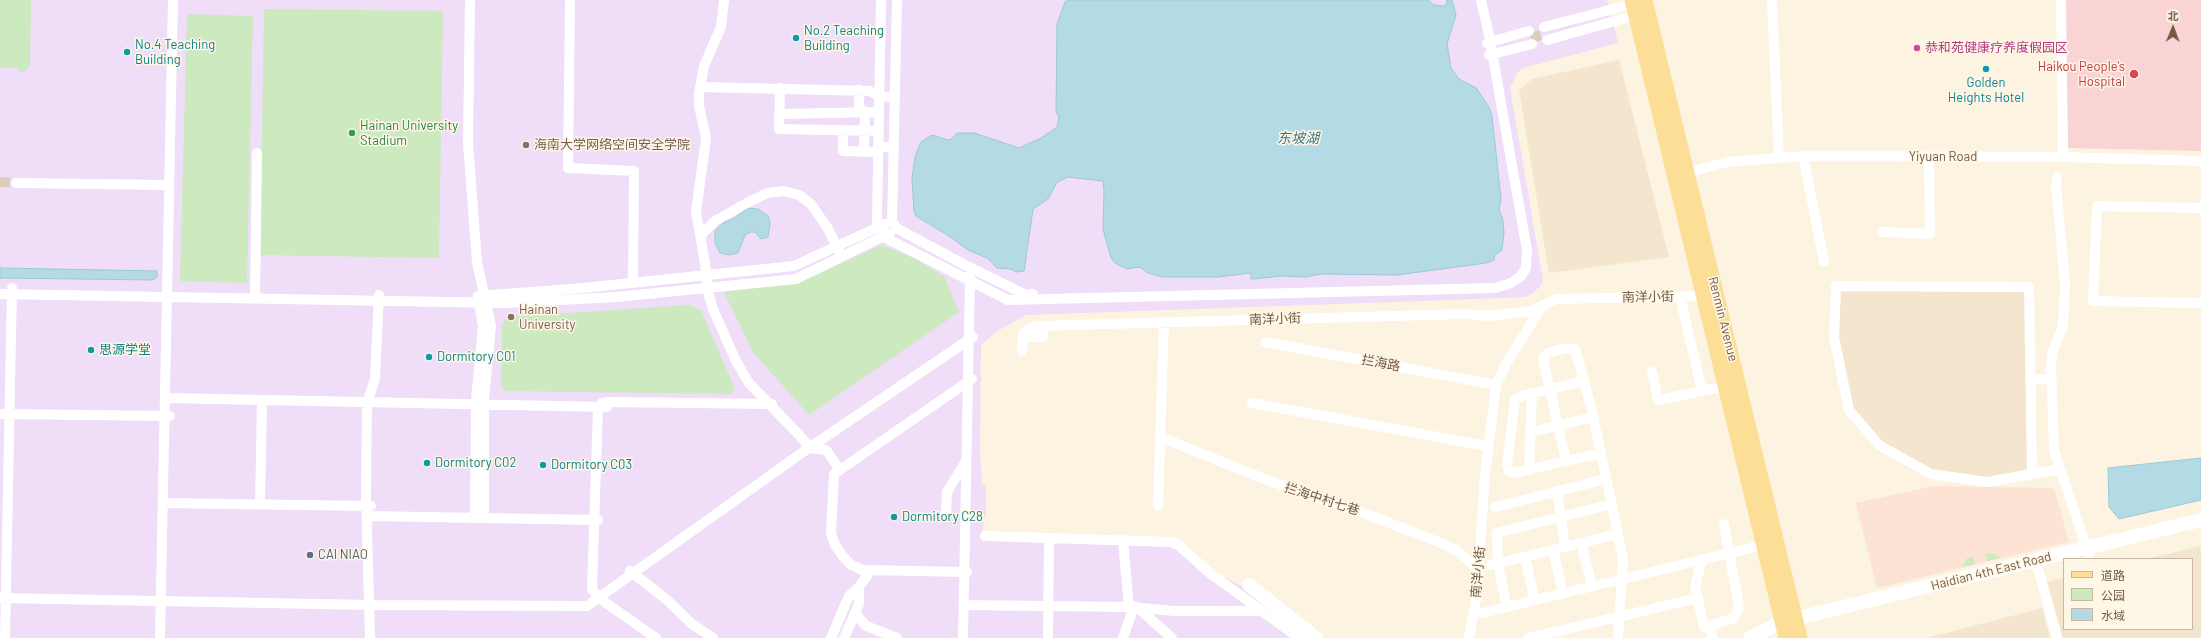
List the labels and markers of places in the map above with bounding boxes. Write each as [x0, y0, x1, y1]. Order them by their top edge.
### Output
place label: No.2 Teaching Building [804, 23, 884, 54]
marker: No.2 Teaching Building [791, 33, 801, 43]
place label: No.4 Teaching Building [135, 37, 215, 68]
place label: 恭和苑健康疗养度假园区 [1925, 40, 2068, 56]
marker: 恭和苑健康疗养度假园区 [1912, 43, 1922, 53]
marker: No.4 Teaching Building [122, 47, 132, 57]
place label: Haikou People's Hospital [2038, 59, 2125, 90]
marker: Golden Heights Hotel [1981, 64, 1991, 74]
marker: Haikou People's Hospital [2128, 68, 2140, 80]
place label: Golden Heights Hotel [1948, 75, 2024, 106]
place label: Hainan University Stadium [360, 118, 458, 149]
marker: Hainan University Stadium [347, 128, 357, 138]
place label: 海南大学网络空间安全学院 [534, 137, 690, 153]
marker: 海南大学网络空间安全学院 [521, 140, 531, 150]
place label: Hainan University [519, 302, 576, 333]
marker: Hainan University [506, 312, 516, 322]
place label: 思源学堂 [99, 342, 151, 358]
marker: 思源学堂 [86, 345, 96, 355]
place label: Dormitory C01 [437, 349, 516, 365]
marker: Dormitory C01 [424, 352, 434, 362]
place label: Dormitory C02 [435, 455, 516, 471]
place label: Dormitory C03 [551, 457, 632, 473]
marker: Dormitory C02 [422, 458, 432, 468]
marker: Dormitory C03 [538, 460, 548, 470]
place label: Dormitory C28 [902, 509, 983, 525]
marker: Dormitory C28 [889, 512, 899, 522]
place label: CAI NIAO [318, 547, 368, 563]
marker: CAI NIAO [305, 550, 315, 560]

